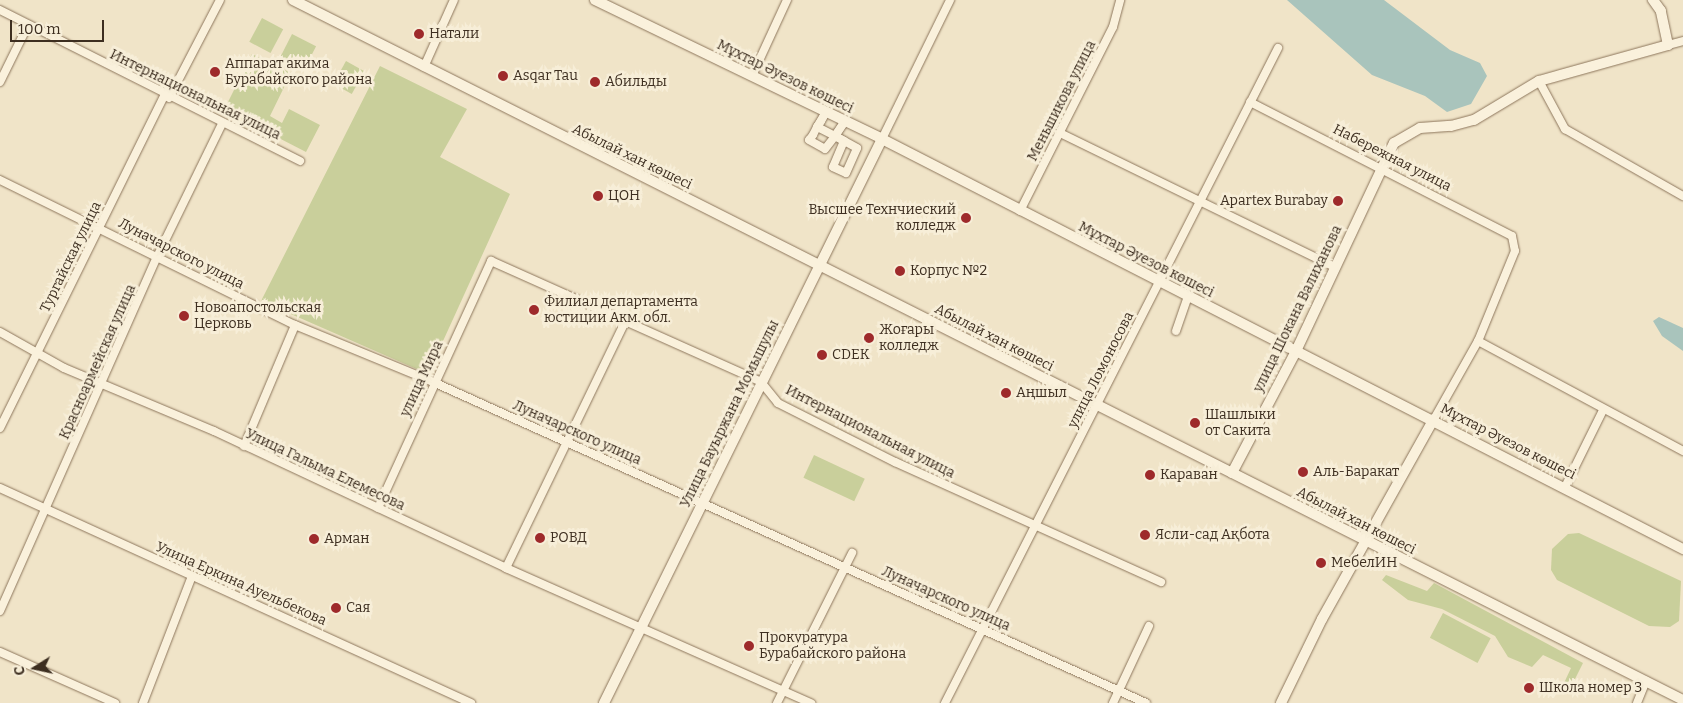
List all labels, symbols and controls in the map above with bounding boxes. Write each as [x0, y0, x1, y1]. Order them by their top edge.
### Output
scale bar [12, 10, 106, 42]
text: 100 m [18, 20, 61, 38]
place label: Натали [429, 26, 479, 42]
marker: Натали [413, 28, 425, 40]
street label: Мұхтар Әуезов көшесі [714, 37, 856, 117]
street label: Меньшикова улица [1024, 38, 1100, 164]
street label: Интернациональная улица [107, 46, 283, 144]
place label: Аппарат акима Бурабайского района [225, 56, 372, 88]
marker: Аппарат акима Бурабайского района [209, 66, 221, 78]
place label: Asqar Tau [513, 68, 578, 84]
marker: Asqar Tau [497, 70, 509, 82]
place label: Абильды [605, 74, 667, 90]
marker: Абильды [589, 76, 601, 88]
street label: Абылай хан көшесі [569, 121, 695, 193]
street label: Набережная улица [1330, 121, 1454, 195]
place label: ЦОН [608, 188, 640, 204]
marker: ЦОН [592, 190, 604, 202]
place label: Apartex Burabay [1220, 193, 1328, 209]
marker: Apartex Burabay [1332, 195, 1344, 207]
street label: Тургайская улица [37, 199, 105, 315]
place label: Высшее Технчиеский колледж [808, 202, 956, 234]
marker: Высшее Технчиеский колледж [960, 212, 972, 224]
street label: Луначарского улица [115, 215, 247, 293]
street label: Мұхтар Әуезов көшесі [1075, 219, 1217, 301]
street label: улица Шокана Валиханова [1250, 223, 1346, 395]
place label: Корпус №2 [910, 263, 987, 279]
marker: Корпус №2 [894, 265, 906, 277]
street label: Красноармейская улица [56, 282, 140, 442]
place label: Филиал департамента юстиции Акм. обл. [544, 294, 698, 326]
place label: Новоапостольская Церковь [194, 300, 321, 332]
street label: Абылай хан көшесі [932, 301, 1056, 375]
marker: Филиал департамента юстиции Акм. обл. [528, 304, 540, 316]
street label: улица Ломоносова [1064, 309, 1138, 431]
marker: Новоапостольская Церковь [178, 310, 190, 322]
street label: Улица Бауыржана Момышулы [677, 317, 783, 511]
place label: Жоғары колледж [879, 322, 939, 354]
marker: Жоғары колледж [863, 332, 875, 344]
street label: улица Мира [397, 338, 447, 420]
place label: CDEK [832, 347, 870, 363]
marker: CDEK [816, 349, 828, 361]
street label: Интернациональная улица [782, 382, 958, 482]
place label: Аңшыл [1016, 385, 1067, 401]
marker: Аңшыл [1000, 387, 1012, 399]
street label: Луначарского улица [510, 397, 644, 469]
street label: Мұхтар Әуезов көшесі [1437, 401, 1579, 483]
place label: Шашлыки от Сакита [1205, 407, 1276, 440]
marker: Шашлыки от Сакита [1189, 417, 1201, 429]
street label: Улица Галыма Елемесова [243, 426, 407, 514]
place label: Аль-Баракат [1313, 464, 1399, 480]
marker: Аль-Баракат [1297, 466, 1309, 478]
place label: Караван [1160, 467, 1218, 483]
marker: Караван [1144, 469, 1156, 481]
street label: Абылай хан көшесі [1294, 484, 1418, 558]
place label: Ясли-сад Ақбота [1155, 527, 1270, 543]
marker: Ясли-сад Ақбота [1139, 529, 1151, 541]
place label: РОВД [550, 530, 587, 546]
place label: Арман [324, 531, 369, 547]
marker: РОВД [534, 532, 546, 544]
marker: Арман [308, 533, 320, 545]
street label: Улица Еркина Ауельбекова [153, 539, 329, 629]
place label: МебелИН [1331, 555, 1397, 571]
marker: МебелИН [1315, 557, 1327, 569]
street label: Луначарского улица [879, 563, 1013, 635]
place label: Сая [346, 600, 370, 616]
marker: Сая [330, 602, 342, 614]
place label: Прокуратура Бурабайского района [759, 630, 906, 662]
marker: Прокуратура Бурабайского района [743, 640, 755, 652]
north arrow [10, 643, 60, 693]
text: С [11, 665, 29, 677]
place label: Школа номер 3 [1539, 680, 1642, 696]
marker: Школа номер 3 [1523, 682, 1535, 694]

